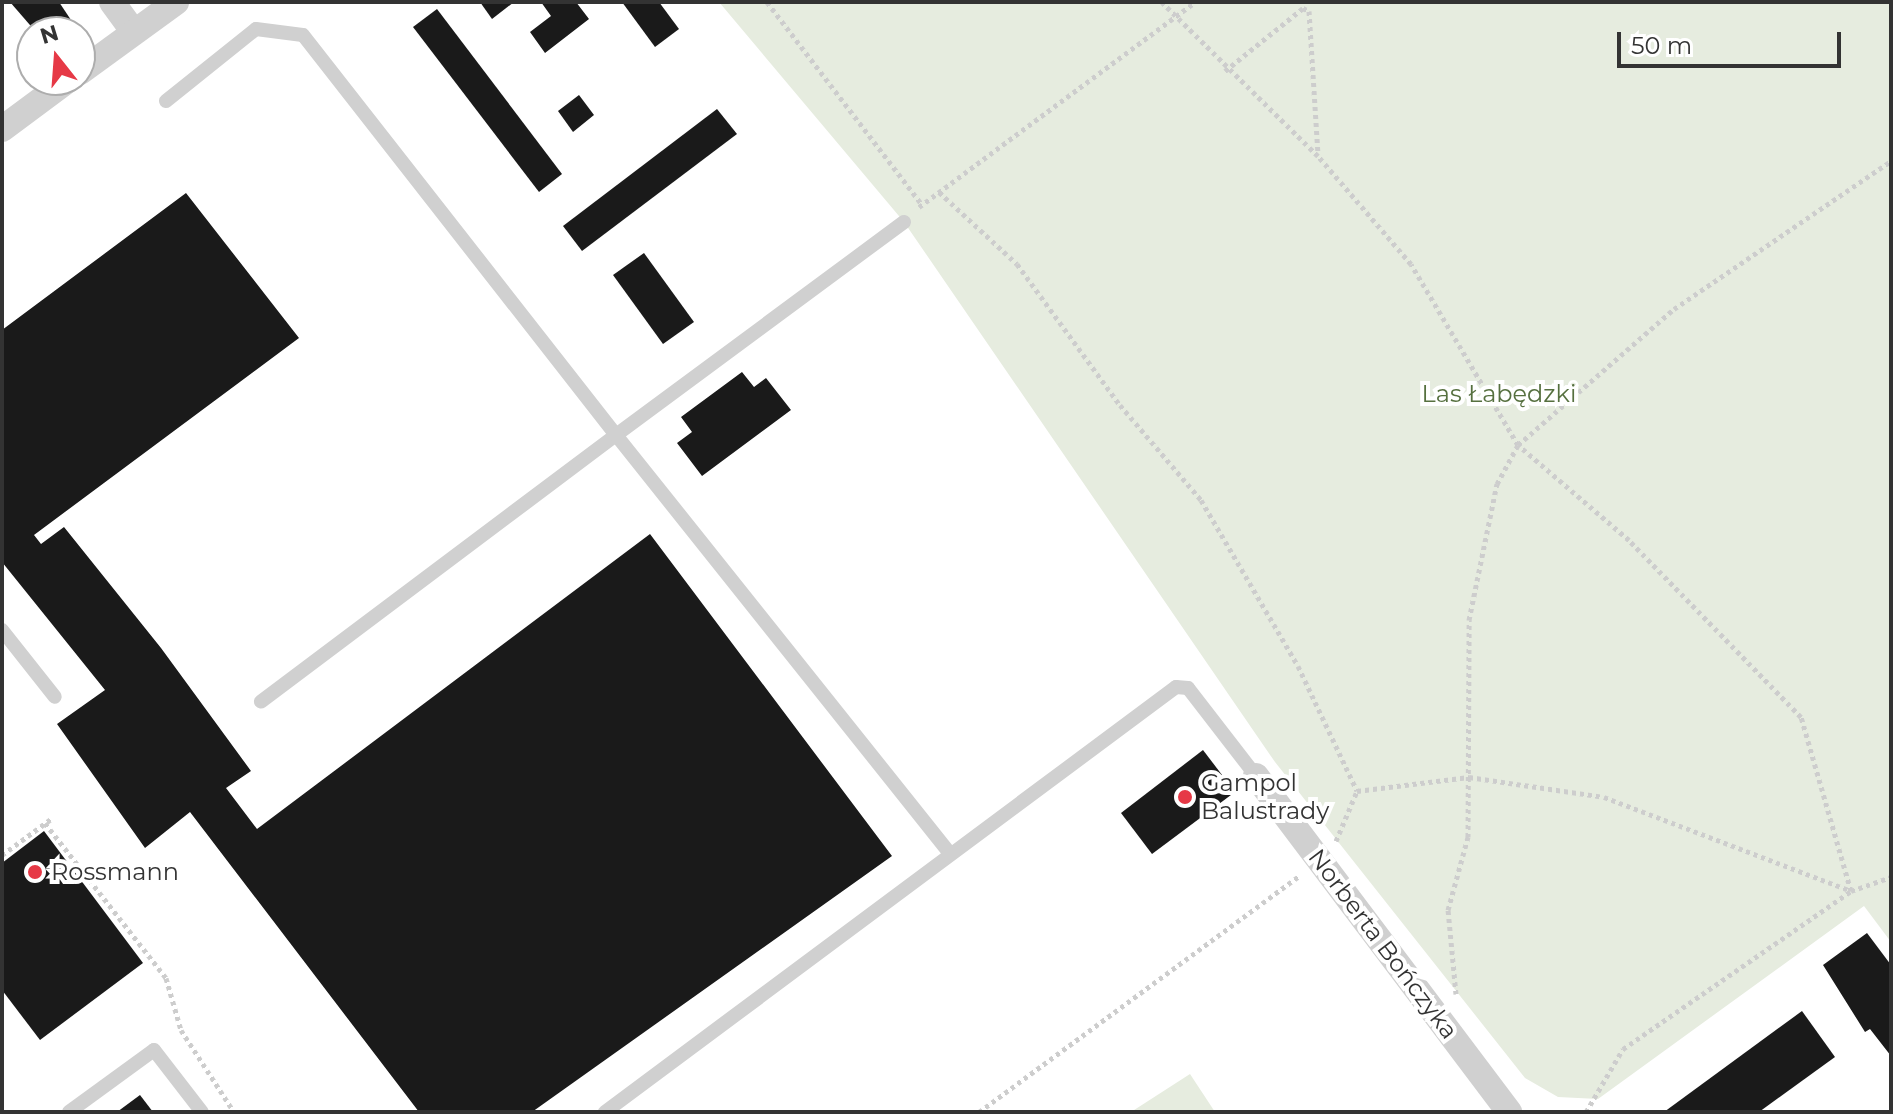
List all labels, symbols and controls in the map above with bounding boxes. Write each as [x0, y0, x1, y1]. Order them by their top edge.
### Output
north arrow [16, 16, 96, 96]
scale bar [1621, 16, 1845, 66]
text: N [37, 19, 62, 50]
text: 50 m [1631, 31, 1692, 60]
park label: Las Łabędzki [1422, 380, 1576, 408]
place label: Gampol Balustrady [1201, 769, 1329, 825]
marker: Gampol Balustrady [1176, 788, 1194, 806]
street label: Norberta Bończyka [1302, 843, 1464, 1045]
place label: Rossmann [51, 858, 179, 886]
marker: Rossmann [26, 863, 44, 881]

